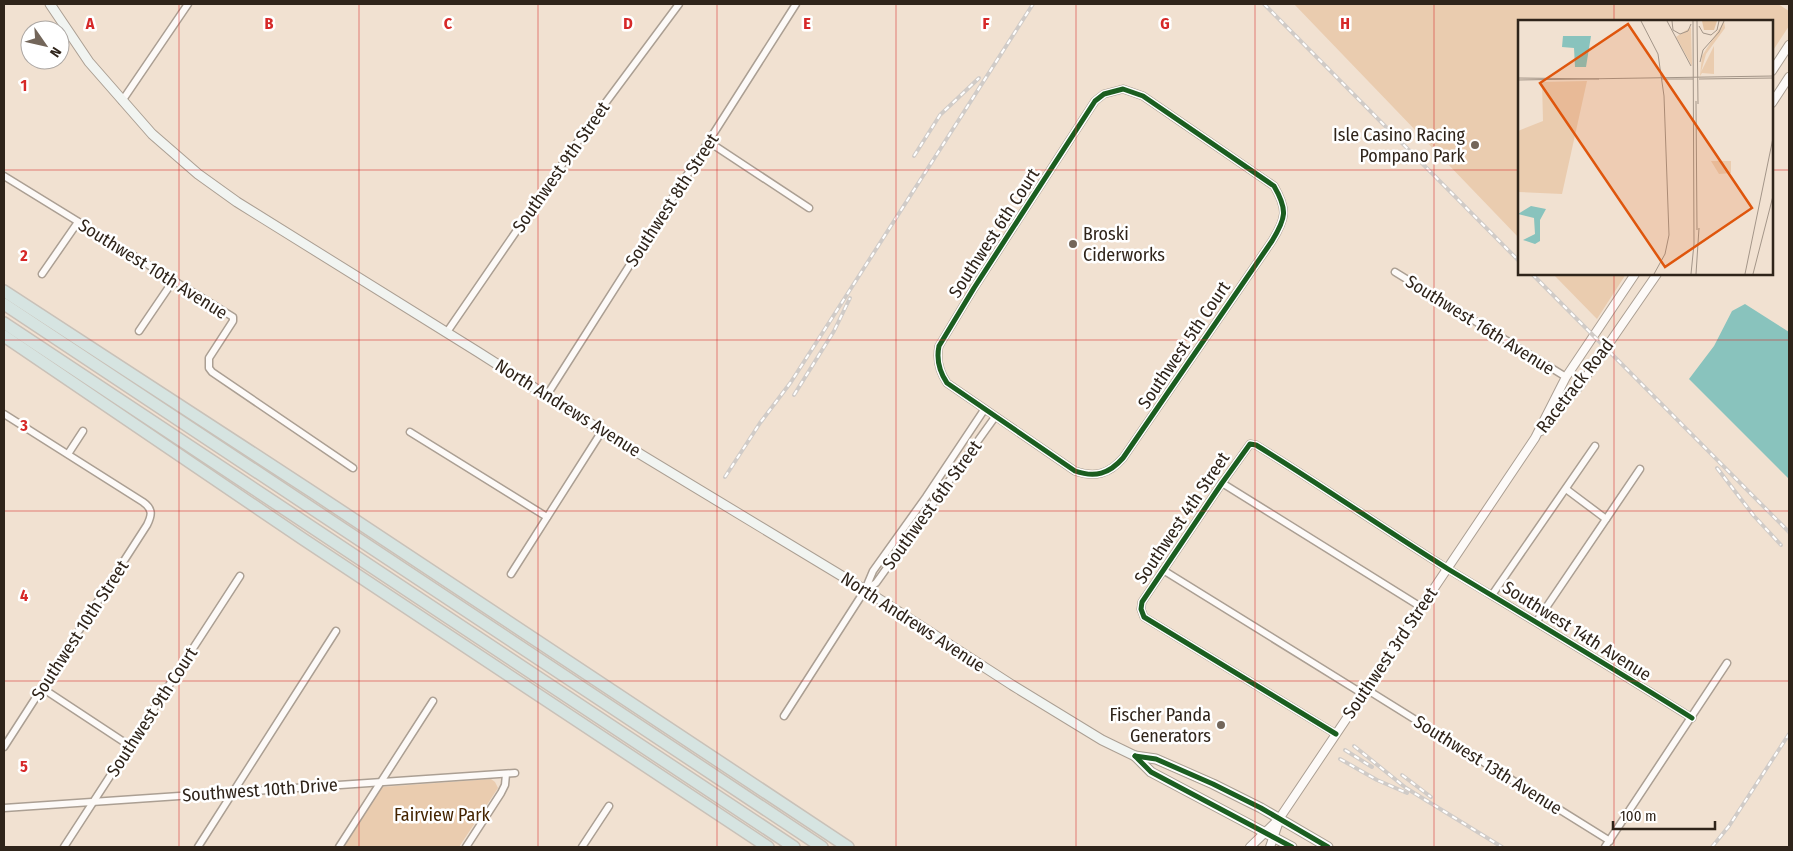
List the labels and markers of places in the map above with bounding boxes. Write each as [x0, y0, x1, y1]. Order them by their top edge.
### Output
place label: Isle Casino Racing Pompano Park [1333, 124, 1466, 167]
marker: Isle Casino Racing Pompano Park [1469, 139, 1481, 151]
place label: Broski Ciderworks [1083, 223, 1165, 266]
marker: Broski Ciderworks [1067, 238, 1079, 250]
place label: Fischer Panda Generators [1110, 704, 1211, 747]
marker: Fischer Panda Generators [1215, 719, 1227, 731]

